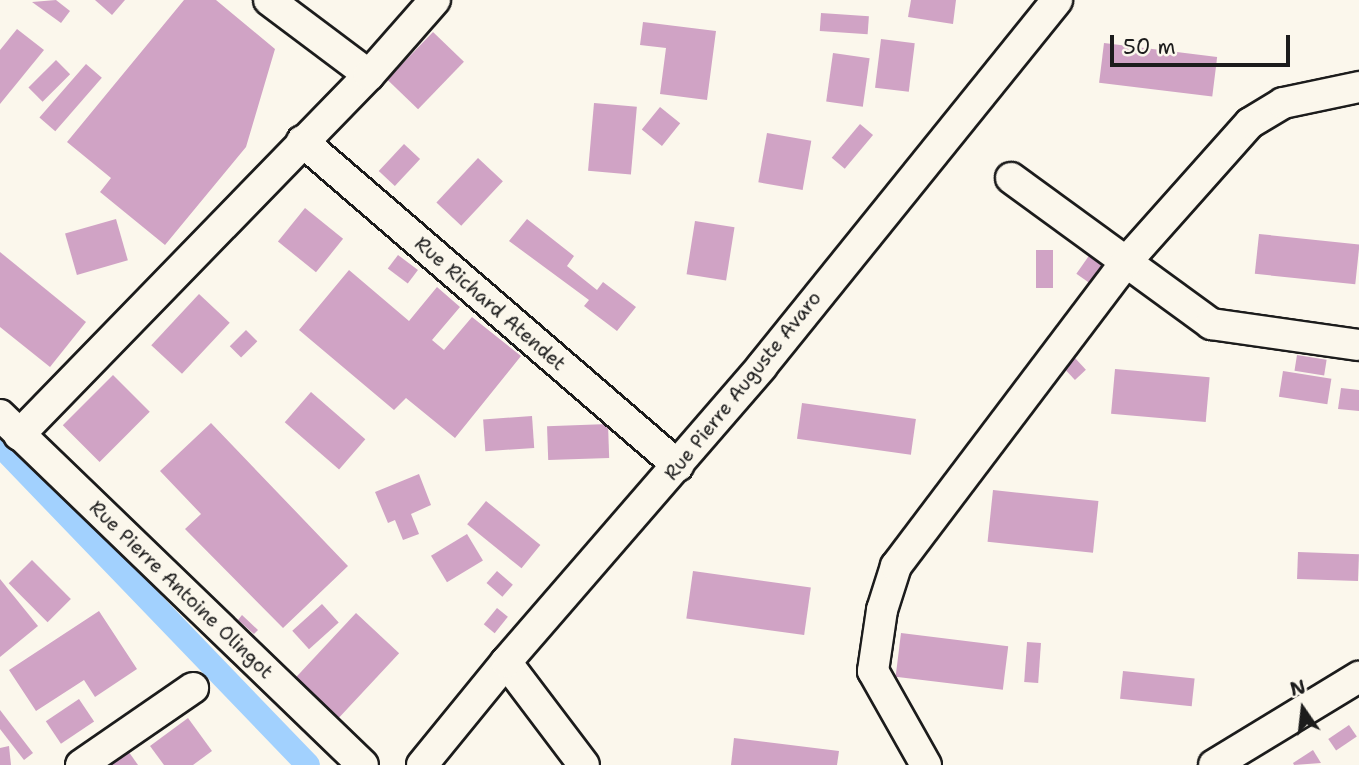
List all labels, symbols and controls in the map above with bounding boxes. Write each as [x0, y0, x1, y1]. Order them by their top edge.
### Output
scale bar [1114, 21, 1294, 65]
text: 50 m [1123, 33, 1176, 61]
street label: Rue Richard Atendet [410, 232, 570, 376]
street label: Rue Pierre Auguste Avaro [660, 287, 826, 485]
street label: Rue Pierre Antoine Olingot [85, 496, 277, 684]
north arrow [1268, 674, 1338, 744]
text: N [1287, 674, 1308, 702]

